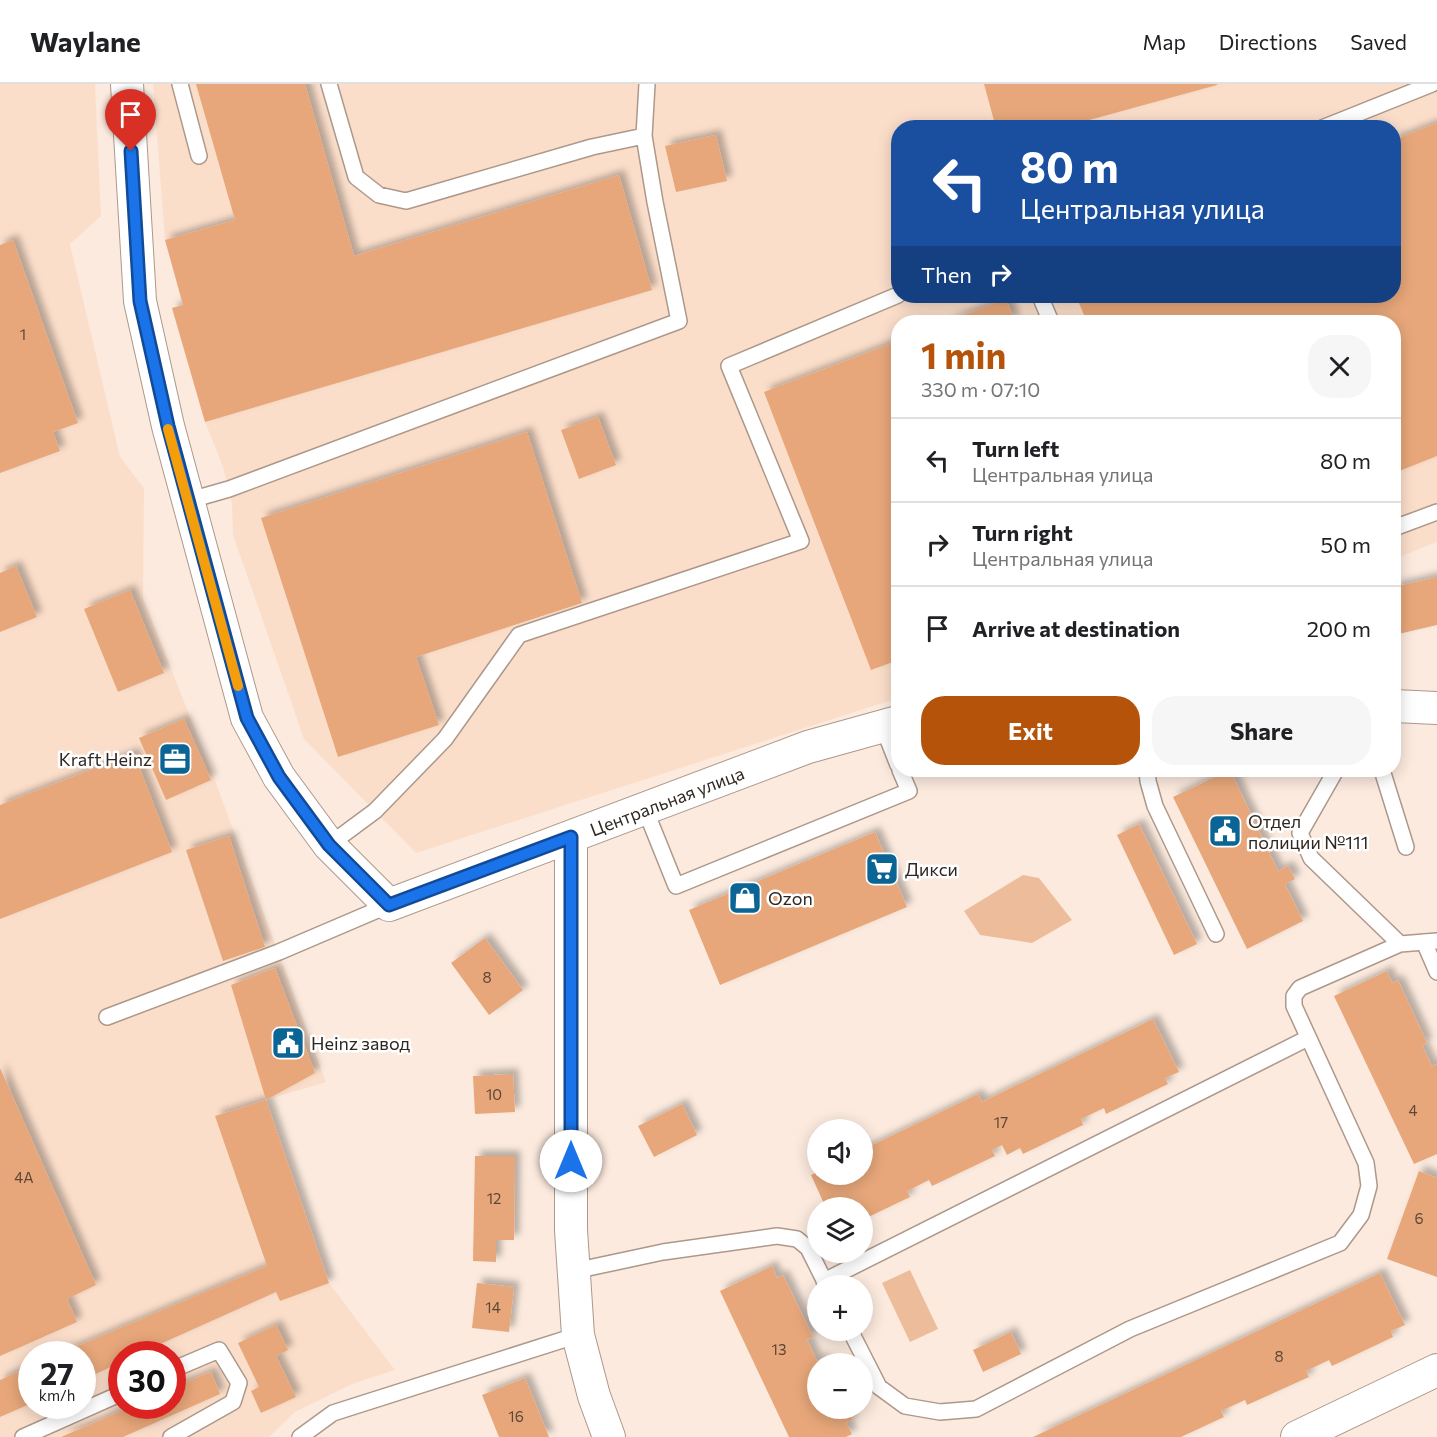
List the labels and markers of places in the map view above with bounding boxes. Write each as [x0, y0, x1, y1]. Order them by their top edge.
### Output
pin [105, 89, 156, 151]
office icon: Kraft Heinz [157, 741, 193, 777]
place label: Kraft Heinz [59, 748, 152, 770]
place label: Отдел полиции №111 [1248, 810, 1368, 853]
public building icon: Отдел полиции №111 [1207, 813, 1243, 849]
supermarket icon: Дикси [864, 851, 900, 887]
place label: Дикси [905, 858, 958, 880]
shop icon: Ozon [727, 880, 763, 916]
place label: Ozon [768, 887, 813, 909]
public building icon: Heinz завод [270, 1025, 306, 1061]
place label: Heinz завод [311, 1032, 411, 1054]

